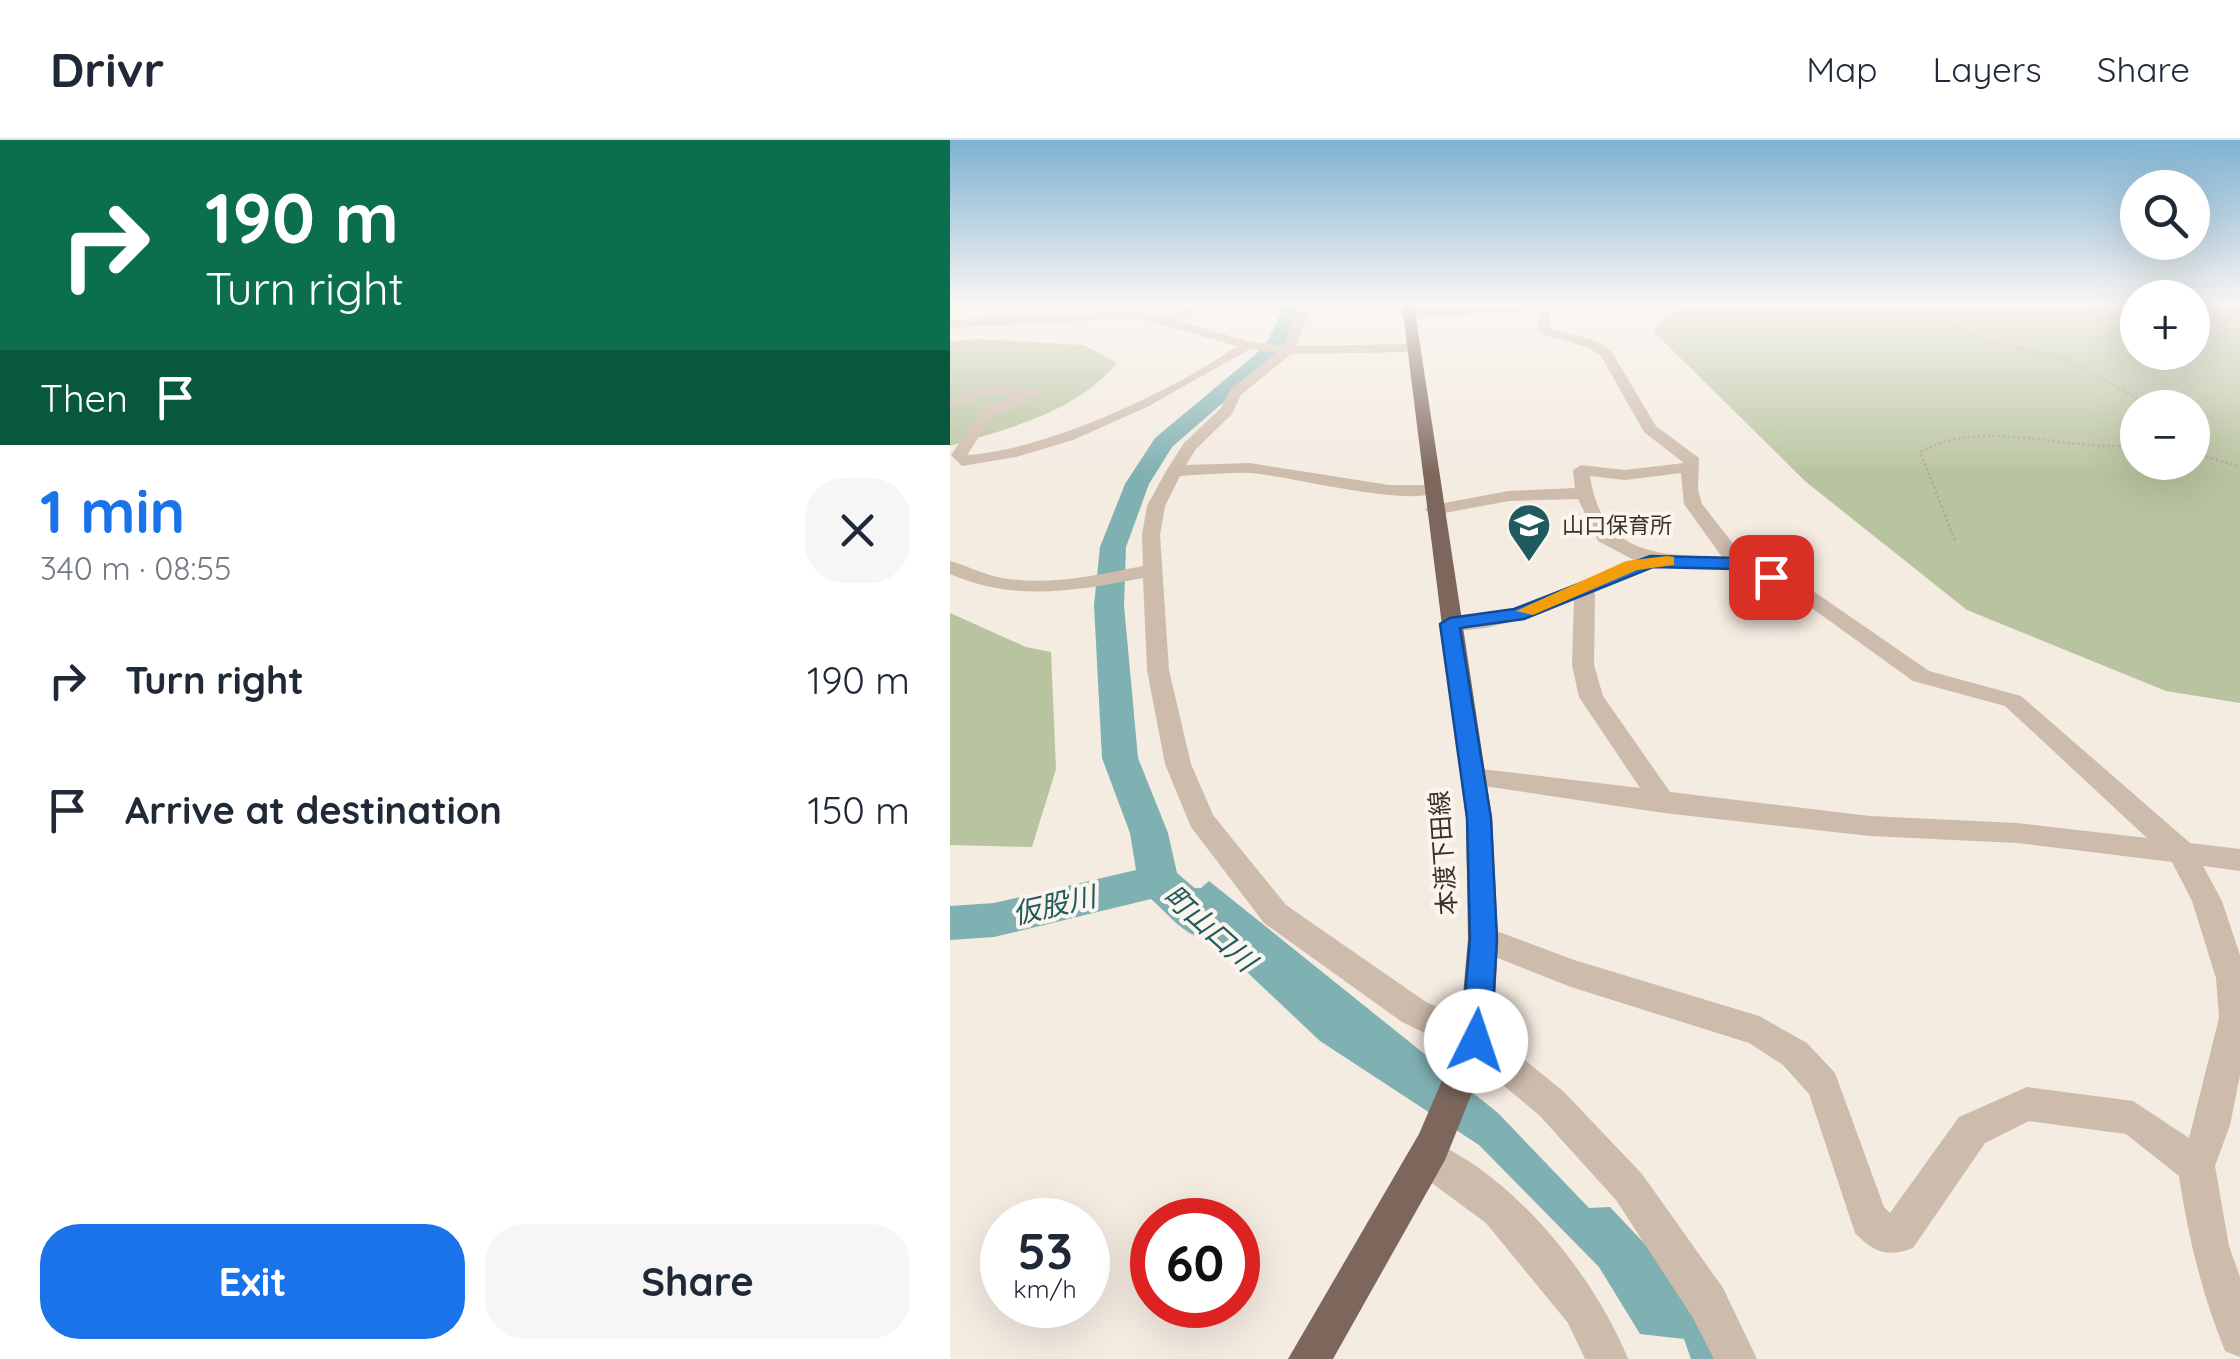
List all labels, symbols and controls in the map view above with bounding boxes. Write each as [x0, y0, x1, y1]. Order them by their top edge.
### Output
text: Drivr [50, 39, 164, 99]
text: Map [1806, 47, 1878, 91]
text: Layers [1933, 47, 2042, 91]
text: Share [2097, 47, 2190, 91]
map controls [2120, 170, 2210, 480]
button: search [2120, 170, 2210, 260]
text: 190 m [205, 173, 399, 261]
icon: right [40, 180, 170, 310]
text: Turn right [205, 260, 404, 316]
button: + [2120, 280, 2210, 370]
icon: arrive [148, 370, 203, 425]
text: Then [40, 374, 128, 422]
button: − [2120, 390, 2210, 480]
text: 1 min [40, 473, 185, 548]
button: close [805, 478, 910, 583]
school or university icon: 山口保育所 [1506, 502, 1552, 563]
place label: 山口保育所 [1562, 511, 1672, 539]
pin [1729, 535, 1814, 620]
text: 340 m · 08:55 [40, 548, 232, 588]
icon: arrive [1744, 550, 1799, 605]
icon: right [40, 653, 95, 708]
text: Turn right [125, 656, 304, 704]
text: 190 m [807, 656, 910, 704]
icon: arrive [40, 783, 95, 838]
text: Arrive at destination [125, 786, 502, 834]
text: 150 m [808, 786, 910, 834]
street label: 本渡下田線 [1423, 790, 1462, 916]
water label: 仮股川 [1009, 877, 1102, 931]
water label: 町山口川 [1157, 877, 1266, 980]
position arrow [1424, 989, 1528, 1093]
speed limit sign: 60 [1130, 1198, 1260, 1328]
text: 53 [1017, 1219, 1073, 1282]
button: Exit [40, 1224, 465, 1339]
button: Share [485, 1224, 910, 1339]
text: km/h [1013, 1273, 1077, 1304]

